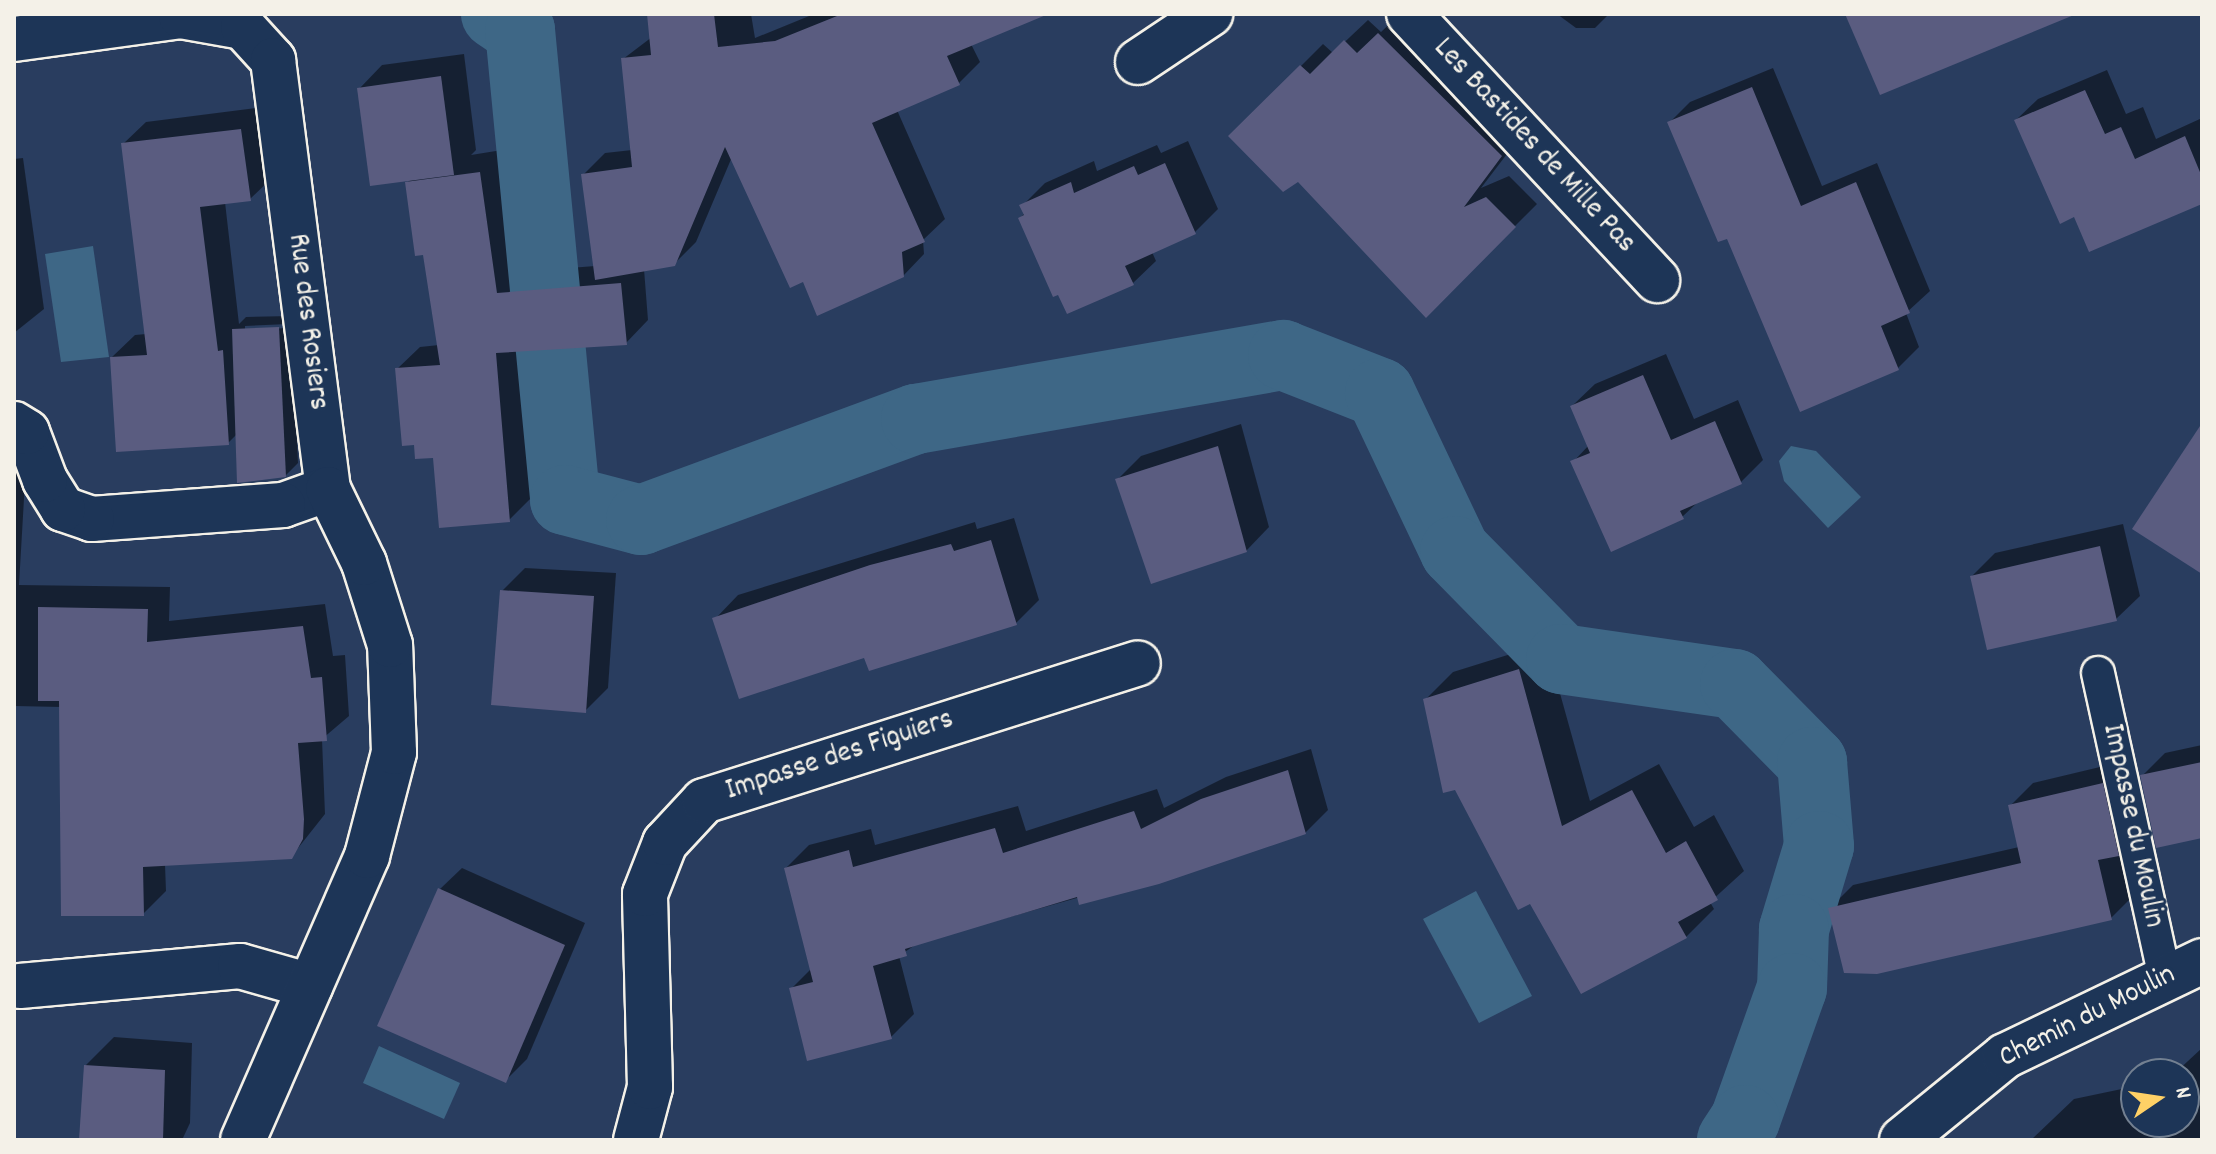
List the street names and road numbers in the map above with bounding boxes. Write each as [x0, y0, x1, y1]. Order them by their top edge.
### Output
street label: Les Bastides de Mille Pas [1424, 32, 1642, 262]
street label: Rue des Rosiers [277, 232, 335, 412]
street label: Impasse des Figuiers [722, 703, 958, 811]
street label: Impasse du Moulin [2092, 721, 2170, 931]
street label: Chemin du Moulin [1994, 958, 2182, 1078]

